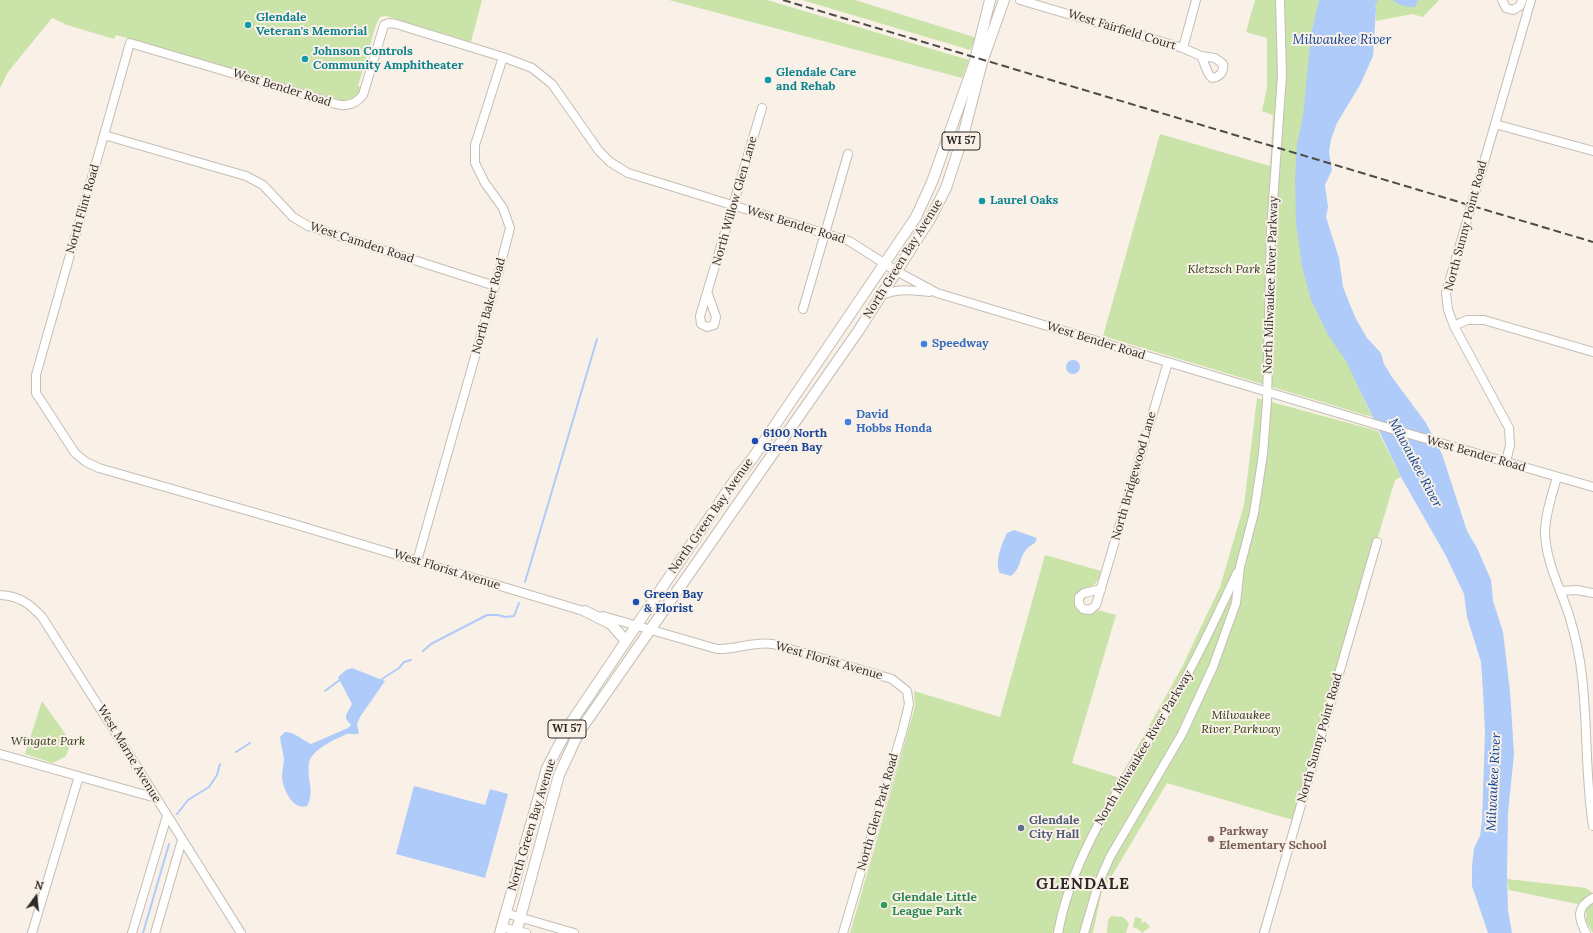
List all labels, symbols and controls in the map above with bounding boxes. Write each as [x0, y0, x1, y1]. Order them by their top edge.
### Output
street label: West Fairfield Court [1066, 7, 1178, 53]
place label: Glendale Veteran's Memorial [256, 11, 367, 39]
marker: Glendale Veteran's Memorial [243, 20, 253, 30]
water label: Milwaukee River [1293, 32, 1391, 48]
place label: Johnson Controls Community Amphitheater [313, 45, 463, 73]
marker: Johnson Controls Community Amphitheater [300, 54, 310, 64]
street label: West Bender Road [231, 66, 333, 110]
place label: Glendale Care and Rehab [776, 66, 856, 94]
marker: Glendale Care and Rehab [763, 75, 773, 85]
road number: WI 57 [942, 132, 980, 150]
street label: North Willow Glen Lane [710, 135, 760, 267]
street label: North Sunny Point Road [1442, 159, 1490, 293]
street label: North Flint Road [63, 163, 103, 255]
place label: Laurel Oaks [990, 194, 1058, 208]
marker: Laurel Oaks [977, 196, 987, 206]
street label: North Milwaukee River Parkway [1261, 196, 1281, 374]
street label: North Green Bay Avenue [860, 197, 946, 321]
street label: West Bender Road [745, 203, 847, 247]
street label: West Camden Road [308, 219, 416, 267]
street label: North Baker Road [469, 256, 509, 356]
park label: Kletzsch Park [1187, 263, 1261, 277]
street label: West Bender Road [1045, 319, 1147, 363]
place label: Speedway [932, 337, 989, 351]
marker: Speedway [919, 339, 929, 349]
place label: David Hobbs Honda [856, 408, 932, 436]
street label: North Bridgewood Lane [1109, 410, 1159, 542]
water label: Milwaukee River [1385, 416, 1445, 510]
marker: David Hobbs Honda [843, 417, 853, 427]
place label: 6100 North Green Bay [763, 427, 827, 455]
street label: West Bender Road [1425, 433, 1527, 475]
marker: 6100 North Green Bay [750, 436, 760, 446]
street label: North Green Bay Avenue [666, 455, 756, 577]
street label: West Florist Avenue [392, 547, 502, 593]
place label: Green Bay & Florist [644, 588, 703, 616]
marker: Green Bay & Florist [631, 597, 641, 607]
street label: West Florist Avenue [774, 639, 884, 683]
street label: North Milwaukee River Parkway [1092, 668, 1196, 828]
street label: North Sunny Point Road [1295, 671, 1345, 805]
street label: West Marne Avenue [94, 703, 164, 805]
park label: Milwaukee River Parkway [1201, 709, 1281, 737]
road number: WI 57 [548, 720, 586, 738]
water label: Milwaukee River [1484, 732, 1504, 832]
park label: Wingate Park [11, 735, 85, 749]
street label: North Glen Park Road [854, 752, 902, 872]
street label: North Green Bay Avenue [505, 757, 559, 893]
place label: Glendale City Hall [1029, 814, 1079, 842]
marker: Glendale City Hall [1016, 823, 1026, 833]
place label: Parkway Elementary School [1219, 825, 1327, 853]
marker: Parkway Elementary School [1206, 834, 1216, 844]
district label: GLENDALE [1036, 874, 1130, 894]
north arrow [16, 877, 56, 917]
text: N [33, 878, 45, 893]
place label: Glendale Little League Park [892, 891, 977, 919]
marker: Glendale Little League Park [879, 900, 889, 910]

